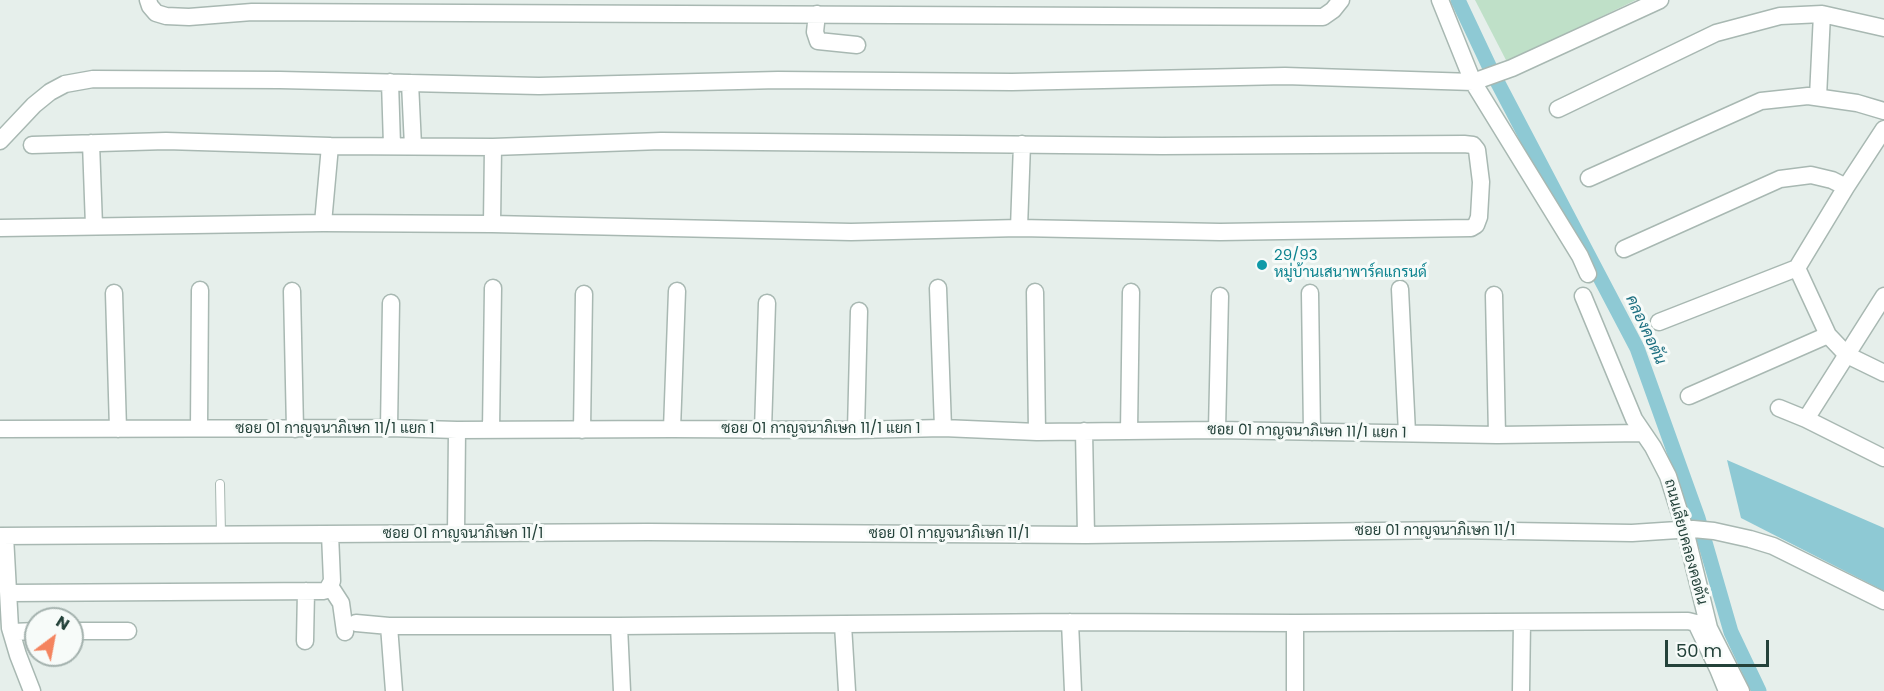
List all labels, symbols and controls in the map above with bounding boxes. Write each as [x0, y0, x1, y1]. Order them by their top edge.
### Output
place label: 29/93 หมู่บ้านเสนาพาร์คแกรนด์ [1274, 247, 1427, 282]
marker: 29/93 หมู่บ้านเสนาพาร์คแกรนด์ [1255, 258, 1269, 272]
water label: คลองคอตัน [1621, 292, 1669, 368]
street label: ซอย 01 กาญจนาภิเษก 11/1 แยก 1 [235, 420, 435, 438]
street label: ซอย 01 กาญจนาภิเษก 11/1 แยก 1 [721, 420, 921, 438]
street label: ซอย 01 กาญจนาภิเษก 11/1 แยก 1 [1207, 421, 1407, 443]
street label: ถนนเลียบคลองคอตัน [1660, 477, 1710, 607]
street label: ซอย 01 กาญจนาภิเษก 11/1 [1355, 522, 1515, 540]
street label: ซอย 01 กาญจนาภิเษก 11/1 [383, 525, 543, 543]
street label: ซอย 01 กาญจนาภิเษก 11/1 [869, 525, 1029, 543]
north arrow [24, 607, 84, 667]
text: N [52, 610, 74, 636]
scale bar [1668, 628, 1772, 666]
text: 50 m [1676, 638, 1722, 663]

